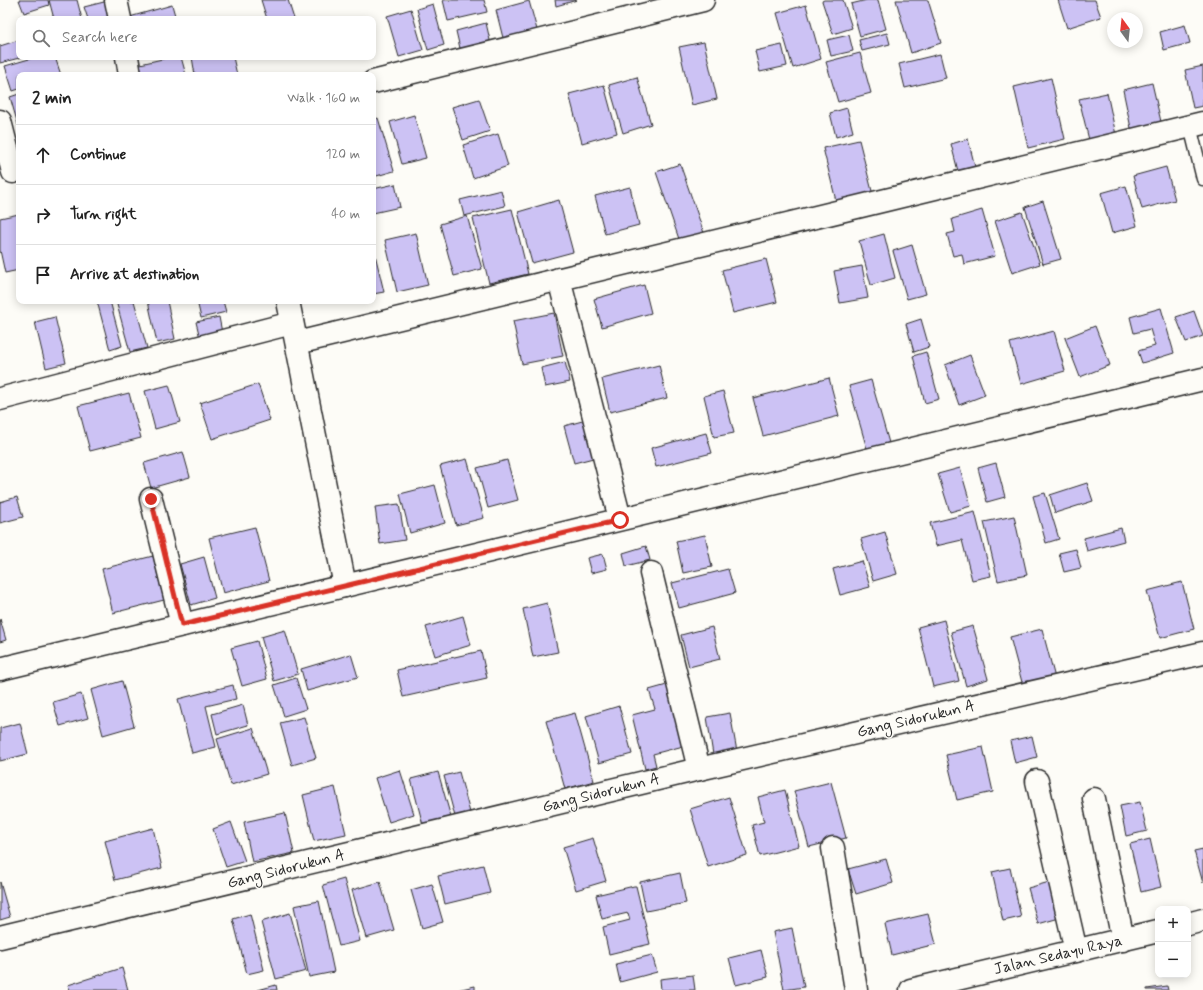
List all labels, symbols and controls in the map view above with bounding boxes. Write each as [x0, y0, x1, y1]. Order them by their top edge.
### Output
north arrow [1107, 12, 1143, 48]
search box [16, 16, 376, 60]
icon: search [30, 27, 52, 49]
text: Search here [62, 28, 138, 48]
text: 2 min [32, 87, 72, 109]
text: Walk · 160 m [287, 90, 360, 107]
icon: ahead [32, 144, 54, 166]
text: Continue [70, 145, 126, 165]
text: 120 m [326, 146, 360, 163]
icon: right [32, 204, 54, 226]
text: Turn right [70, 205, 137, 225]
text: 40 m [331, 206, 360, 223]
icon: arrive [32, 264, 54, 286]
text: Arrive at destination [70, 265, 199, 285]
route end [142, 490, 160, 508]
route start [611, 511, 629, 529]
street label: Gang Sidorukun A [855, 695, 977, 744]
street label: Gang Sidorukun A [540, 768, 662, 819]
street label: Gang Sidorukun A [225, 844, 347, 895]
map controls [1155, 906, 1191, 978]
button: + [1155, 906, 1191, 942]
street label: Jalan Sedayu Raya [992, 930, 1124, 980]
button: − [1155, 942, 1191, 978]

